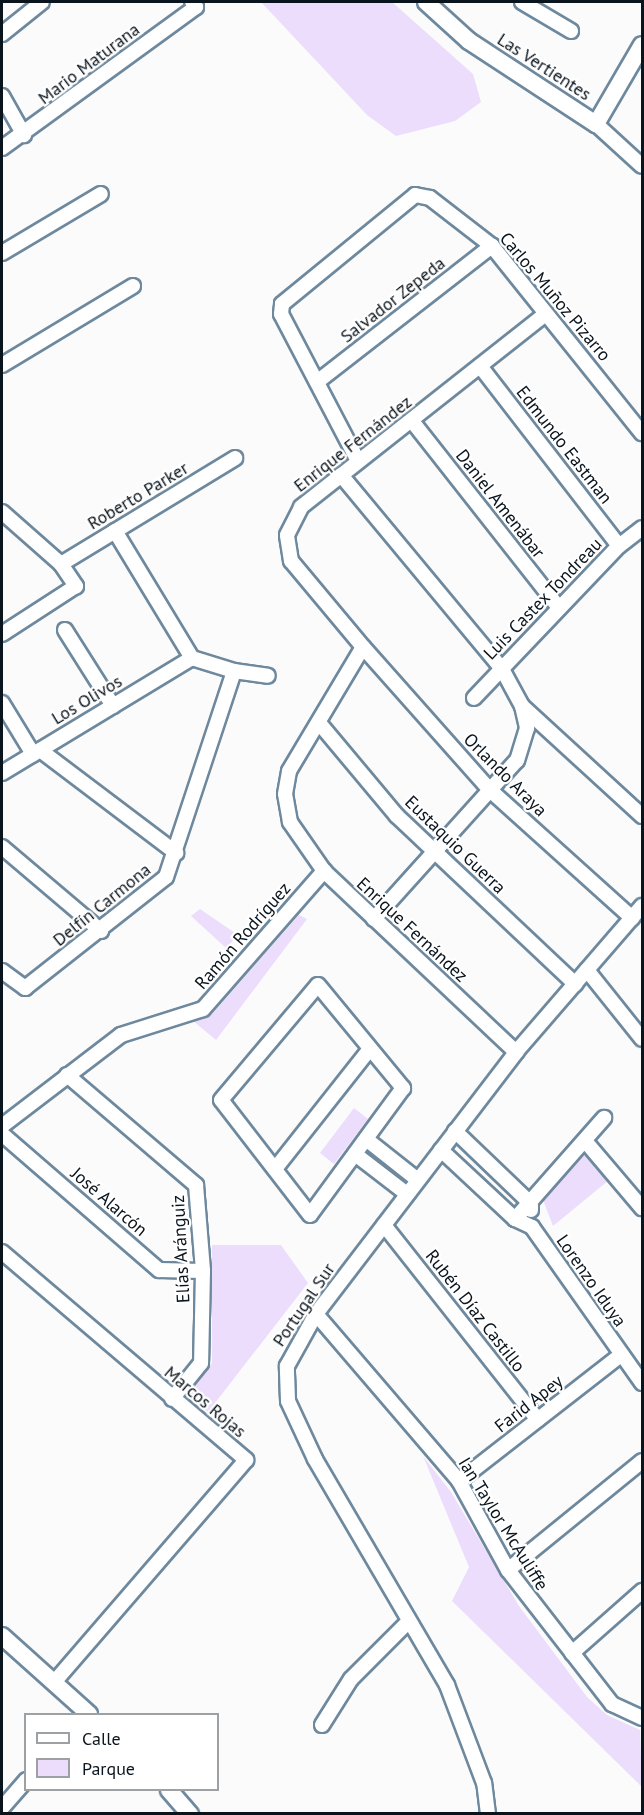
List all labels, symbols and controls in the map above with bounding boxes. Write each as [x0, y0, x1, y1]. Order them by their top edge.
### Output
street label: Mario Maturana [34, 19, 144, 109]
street label: Las Vertientes [493, 29, 595, 105]
street label: Carlos Muñoz Pizarro [495, 228, 615, 366]
street label: Salvador Zepeda [336, 252, 450, 348]
street label: Edmundo Eastman [511, 382, 617, 508]
street label: Enrique Fernández [290, 391, 416, 497]
street label: Daniel Amenábar [451, 445, 549, 563]
street label: Roberto Parker [84, 458, 192, 534]
street label: Luis Castex Tondreau [479, 533, 607, 665]
street label: Los Olivos [48, 671, 126, 729]
street label: Orlando Araya [459, 729, 551, 821]
street label: Eustaquio Guerra [400, 792, 510, 898]
street label: Delfín Carmona [49, 859, 155, 951]
street label: Enrique Fernández [352, 873, 472, 987]
street label: Ramón Rodríguez [191, 878, 295, 994]
street label: José Alarcón [66, 1163, 152, 1241]
street label: Elías Aránguiz [167, 1194, 195, 1304]
street label: Lorenzo Iduya [551, 1231, 631, 1331]
street label: Rubén Díaz Castillo [420, 1245, 530, 1377]
street label: Portugal Sur [268, 1259, 340, 1351]
street label: Marcos Rojas [160, 1362, 250, 1442]
street label: Farid Apey [490, 1371, 568, 1437]
street label: Ian Taylor McAuliffe [453, 1453, 553, 1595]
legend [24, 1713, 219, 1791]
text: Calle [82, 1727, 121, 1750]
text: Parque [82, 1757, 135, 1780]

